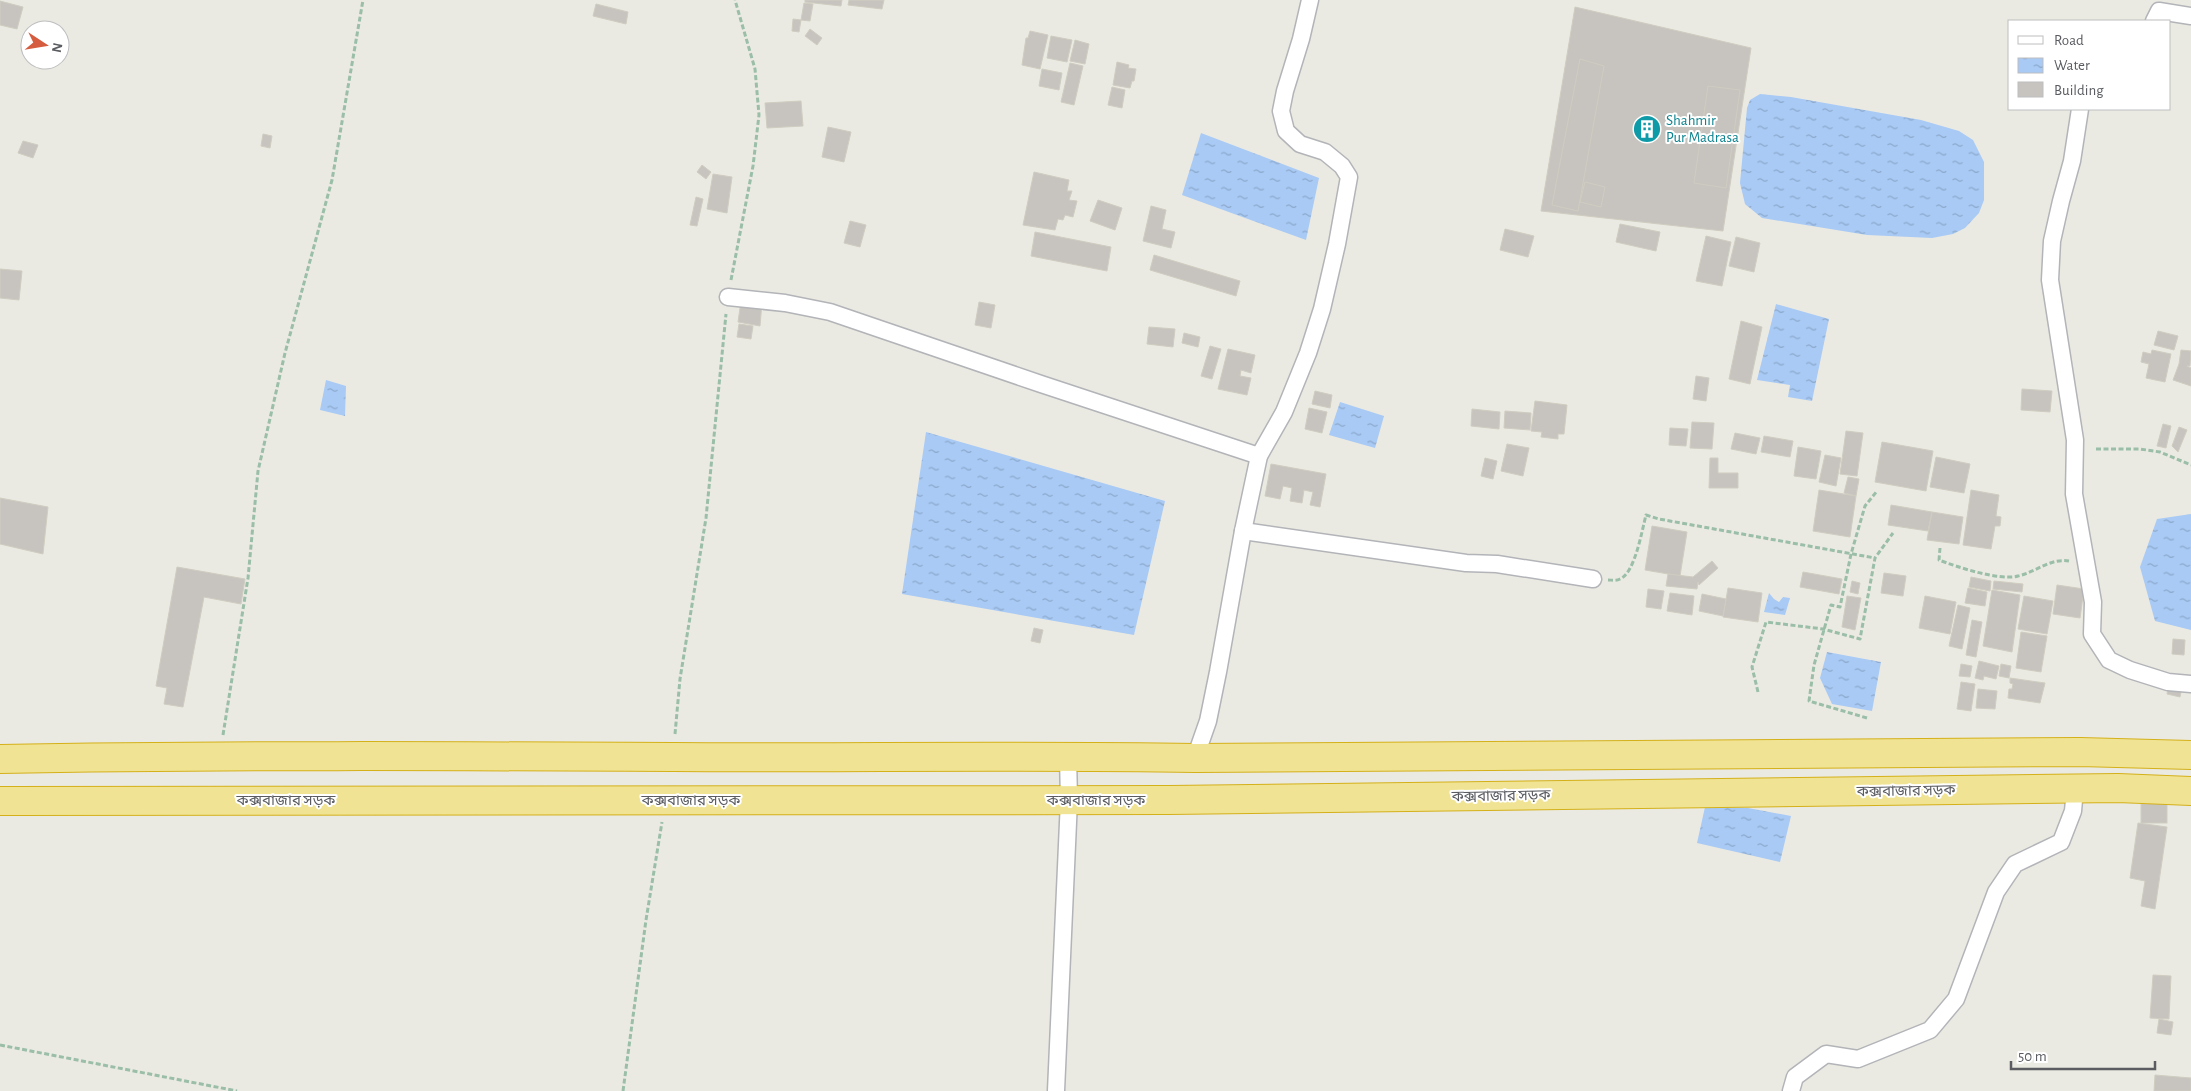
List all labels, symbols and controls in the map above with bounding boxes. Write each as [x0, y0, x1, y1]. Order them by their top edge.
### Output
north arrow [20, 20, 70, 70]
legend [2008, 20, 2171, 110]
text: Road [2054, 33, 2084, 48]
text: N [49, 41, 65, 54]
text: Water [2054, 58, 2090, 73]
text: Building [2054, 83, 2104, 98]
place label: Shahmir Pur Madrasa [1666, 113, 1739, 145]
building icon: Shahmir Pur Madrasa [1632, 114, 1662, 144]
street label: কক্সবাজার সড়ক [1855, 783, 1956, 799]
street label: কক্সবাজার সড়ক [1450, 788, 1551, 804]
street label: কক্সবাজার সড়ক [236, 793, 336, 808]
street label: কক্সবাজার সড়ক [641, 793, 741, 808]
street label: কক্সবাজার সড়ক [1046, 793, 1146, 808]
scale bar [2011, 1038, 2155, 1070]
text: 50 m [2018, 1049, 2047, 1064]

